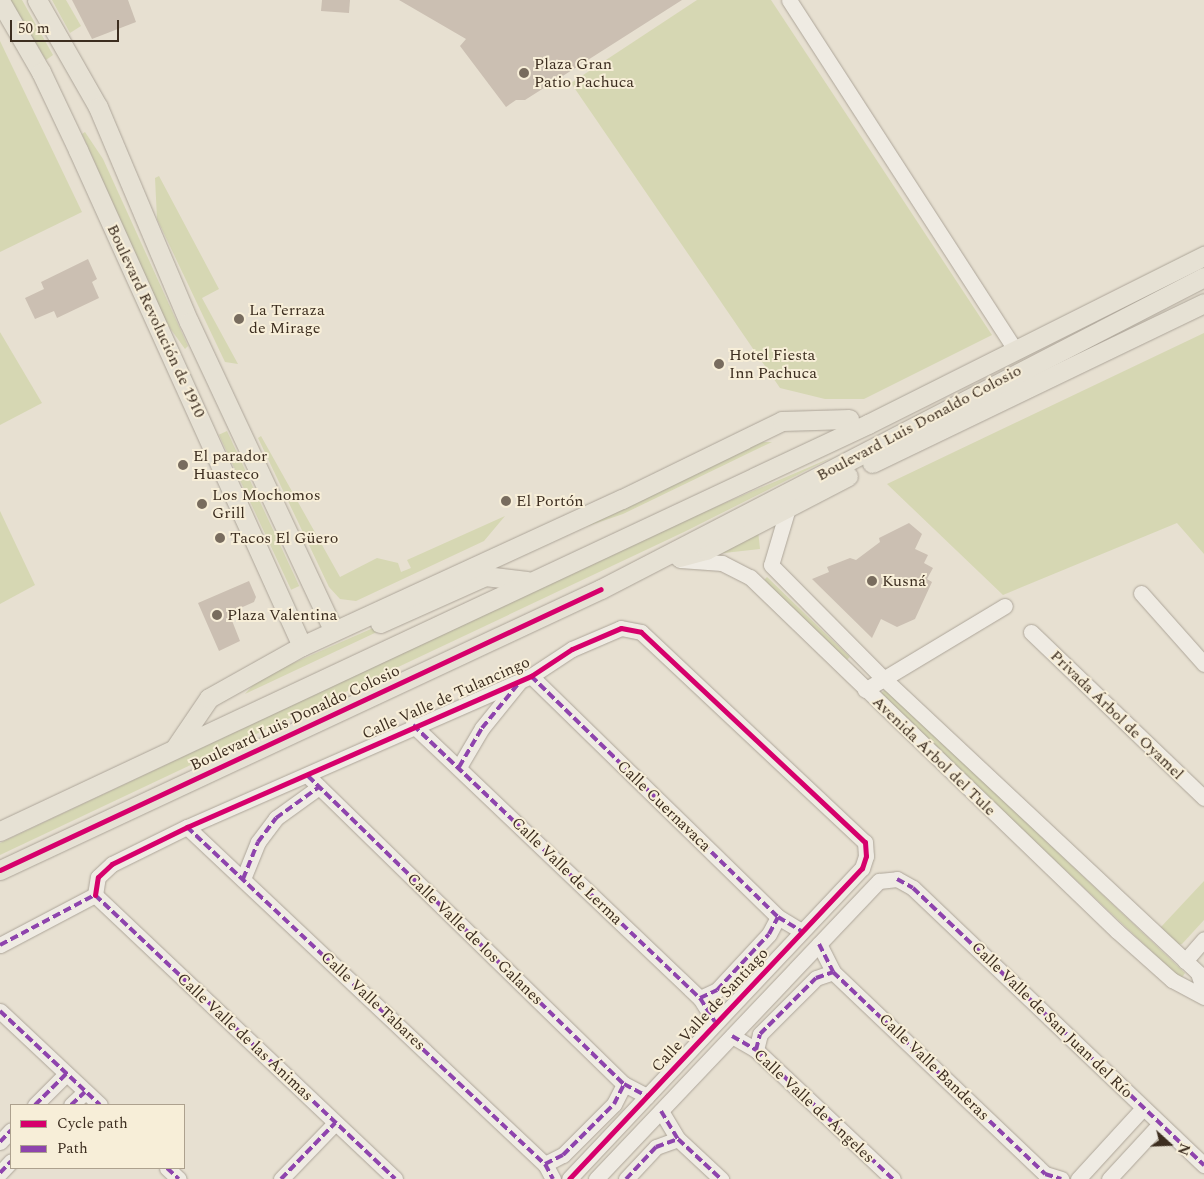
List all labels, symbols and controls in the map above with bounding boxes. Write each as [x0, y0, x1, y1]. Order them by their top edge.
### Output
scale bar [12, 10, 121, 42]
text: 50 m [18, 17, 50, 40]
place label: Plaza Gran Patio Pachuca [534, 54, 634, 92]
marker: Plaza Gran Patio Pachuca [518, 67, 530, 79]
street label: Boulevard Revolución de 1910 [103, 221, 209, 421]
place label: La Terraza de Mirage [249, 300, 325, 338]
marker: La Terraza de Mirage [233, 313, 245, 325]
place label: Hotel Fiesta Inn Pachuca [729, 345, 817, 383]
marker: Hotel Fiesta Inn Pachuca [713, 358, 725, 370]
street label: Boulevard Luis Donaldo Colosio [813, 361, 1025, 485]
place label: El parador Huasteco [193, 446, 267, 484]
marker: El parador Huasteco [177, 459, 189, 471]
place label: Los Mochomos Grill [212, 485, 321, 523]
place label: El Portón [516, 491, 584, 511]
marker: El Portón [500, 495, 512, 507]
marker: Los Mochomos Grill [196, 498, 208, 510]
place label: Tacos El Güero [230, 528, 338, 548]
marker: Tacos El Güero [214, 532, 226, 544]
place label: Kusná [882, 571, 926, 591]
marker: Kusná [866, 575, 878, 587]
place label: Plaza Valentina [227, 605, 337, 625]
marker: Plaza Valentina [211, 609, 223, 621]
street label: Privada Árbol de Oyamel [1046, 646, 1188, 784]
street label: Calle Valle de Tulancingo [359, 652, 533, 744]
street label: Boulevard Luis Donaldo Colosio [187, 661, 403, 775]
street label: Avenida Árbol del Tule [868, 692, 1000, 820]
street label: Calle Cuernavaca [613, 756, 715, 856]
street label: Calle Valle de Lerma [508, 813, 626, 929]
street label: Calle Valle de los Galanes [403, 869, 547, 1009]
street label: Calle Valle de San Juan del Río [967, 938, 1137, 1102]
street label: Calle Valle de Santiago [647, 944, 773, 1076]
street label: Calle Valle Tabares [317, 948, 429, 1054]
street label: Calle Valle de las Ánimas [173, 969, 317, 1105]
street label: Calle Valle Banderas [875, 1009, 993, 1125]
street label: Calle Valle de Ángeles [750, 1045, 878, 1167]
legend [10, 1104, 185, 1169]
text: Cycle path [57, 1112, 128, 1135]
north arrow [1144, 1119, 1194, 1169]
text: Path [57, 1137, 88, 1160]
text: N [1172, 1140, 1195, 1158]

